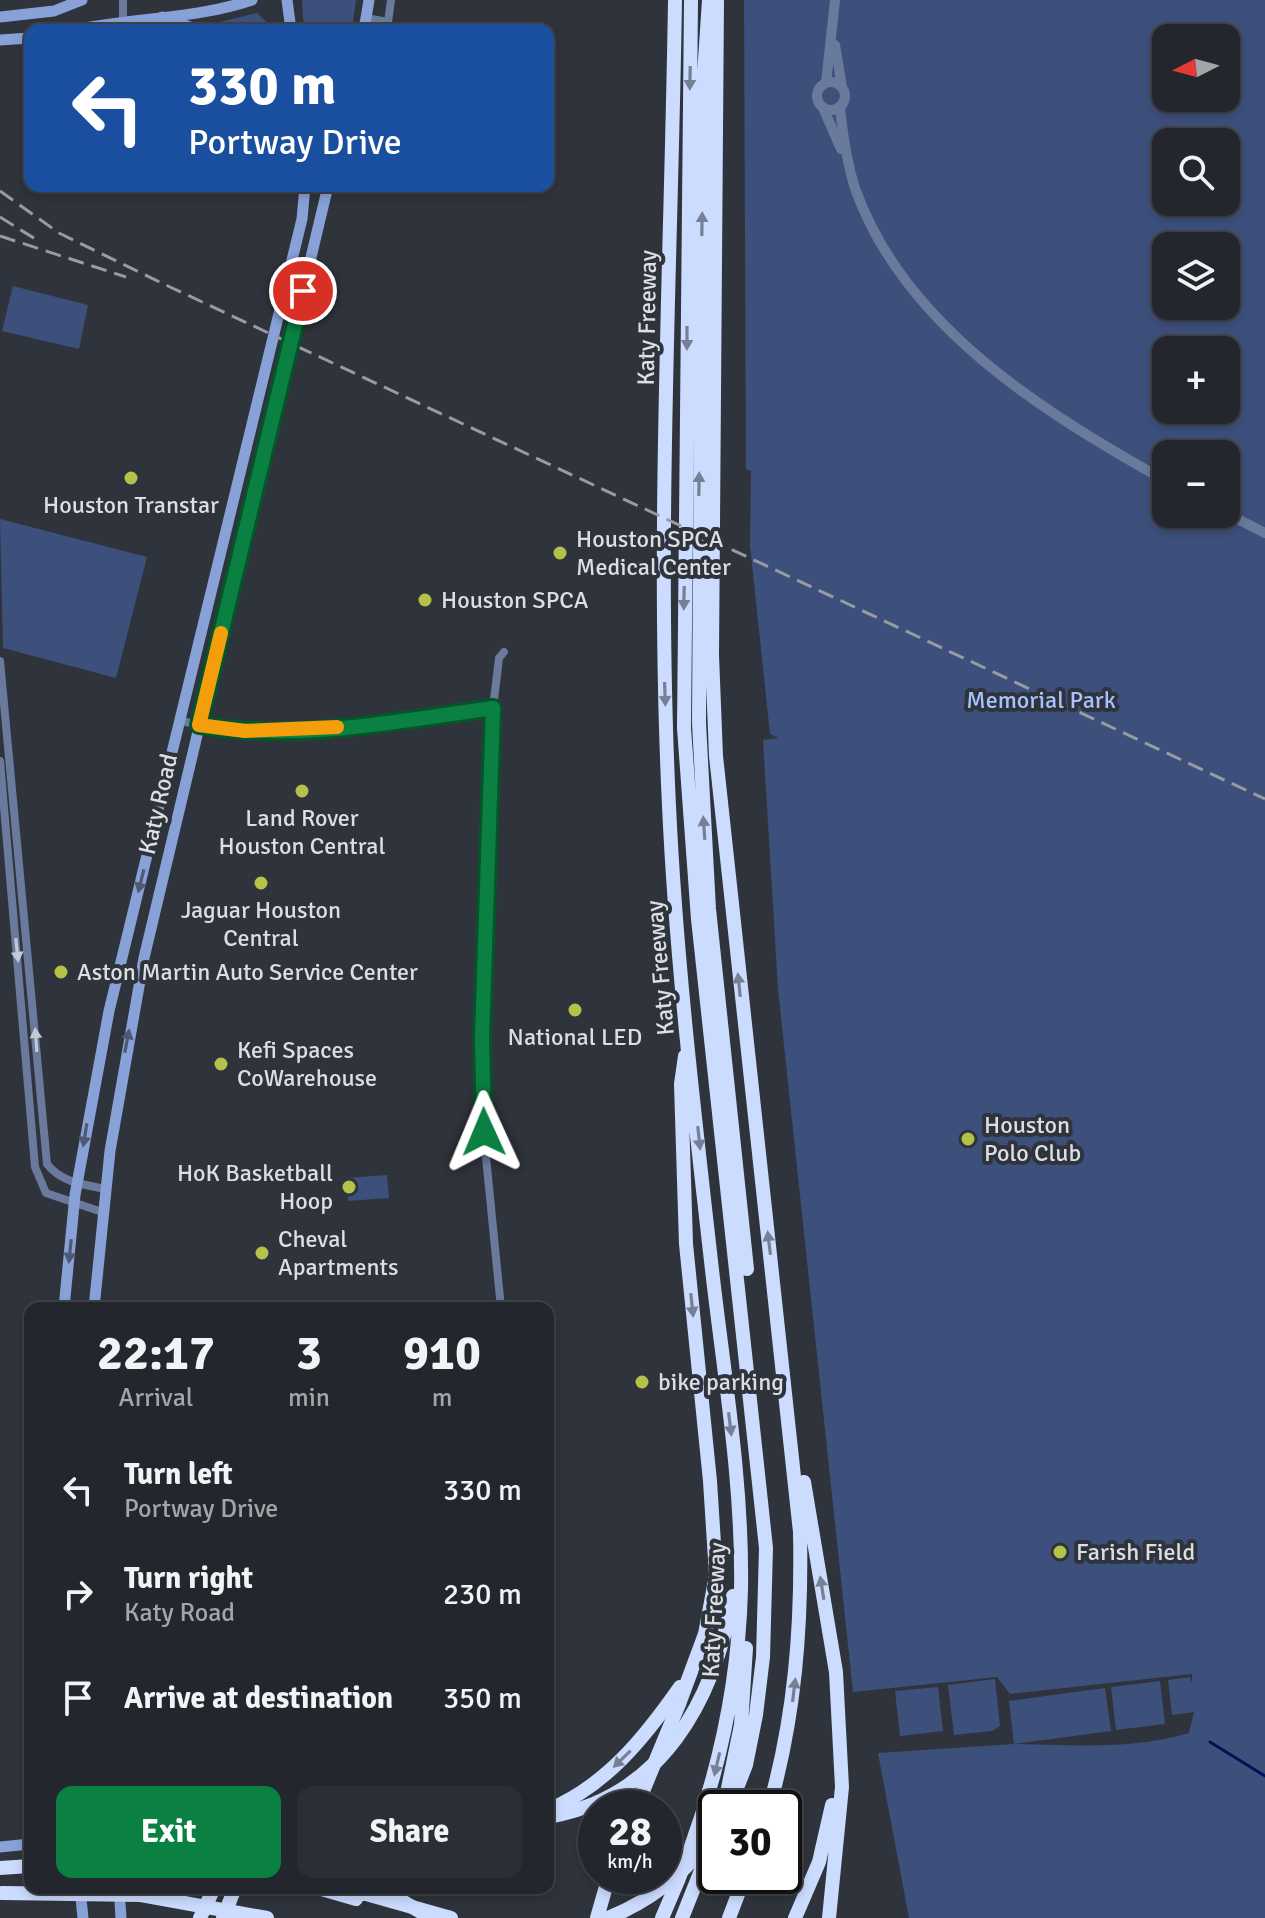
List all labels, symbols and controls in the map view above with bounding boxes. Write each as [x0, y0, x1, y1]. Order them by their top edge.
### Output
north arrow [1152, 24, 1240, 112]
map controls [1152, 24, 1240, 528]
text: 330 m [188, 51, 336, 120]
icon: left [56, 56, 160, 160]
one-way arrow [684, 66, 697, 91]
text: Portway Drive [188, 120, 402, 165]
button: search [1152, 128, 1240, 216]
one-way arrow [696, 211, 708, 236]
button: layers [1152, 232, 1240, 320]
street label: Katy Freeway [631, 250, 663, 386]
pin [269, 257, 337, 325]
icon: arrive [281, 269, 325, 313]
one-way arrow [681, 326, 693, 351]
button: + [1152, 336, 1240, 424]
button: − [1152, 440, 1240, 528]
marker: Houston Transtar [122, 469, 140, 487]
one-way arrow [693, 471, 705, 496]
place label: Houston Transtar [43, 490, 219, 520]
place label: Houston SPCA Medical Center [576, 524, 731, 582]
marker: Houston SPCA Medical Center [551, 544, 569, 562]
place label: Houston SPCA [441, 585, 589, 615]
one-way arrow [678, 586, 690, 611]
marker: Houston SPCA [416, 591, 434, 609]
one-way arrow [659, 682, 672, 707]
park label: Memorial Park [966, 685, 1116, 715]
street label: Katy Road [132, 751, 184, 857]
marker: Land Rover Houston Central [293, 782, 311, 800]
place label: Land Rover Houston Central [218, 803, 386, 861]
one-way arrow [697, 815, 710, 840]
one-way arrow [134, 869, 147, 894]
marker: Jaguar Houston Central [252, 874, 270, 892]
place label: Jaguar Houston Central [181, 895, 341, 953]
street label: Katy Freeway [639, 899, 681, 1037]
one-way arrow [11, 938, 24, 963]
place label: Aston Martin Auto Service Center [77, 957, 418, 987]
marker: Aston Martin Auto Service Center [52, 963, 70, 981]
one-way arrow [732, 972, 745, 997]
marker: National LED [566, 1001, 584, 1019]
place label: National LED [508, 1022, 642, 1052]
one-way arrow [29, 1027, 42, 1052]
one-way arrow [122, 1029, 134, 1054]
place label: Kefi Spaces CoWarehouse [237, 1035, 377, 1093]
marker: Kefi Spaces CoWarehouse [212, 1055, 230, 1073]
position arrow [442, 1090, 526, 1174]
place label: Houston Polo Club [984, 1110, 1081, 1168]
one-way arrow [78, 1123, 91, 1148]
one-way arrow [692, 1126, 705, 1151]
marker: Houston Polo Club [959, 1130, 977, 1148]
place label: HoK Basketball Hoop [177, 1158, 333, 1216]
marker: HoK Basketball Hoop [340, 1178, 358, 1196]
place label: Cheval Apartments [278, 1224, 398, 1282]
one-way arrow [762, 1230, 775, 1255]
one-way arrow [63, 1239, 76, 1264]
marker: Cheval Apartments [253, 1244, 271, 1262]
one-way arrow [686, 1293, 699, 1318]
text: 22:17 [97, 1324, 215, 1383]
text: 3 [296, 1324, 322, 1383]
text: 910 [403, 1324, 481, 1383]
place label: bike parking [658, 1367, 784, 1397]
marker: bike parking [633, 1373, 651, 1391]
text: Arrival [119, 1382, 193, 1414]
text: min [288, 1382, 330, 1414]
text: m [432, 1382, 452, 1414]
one-way arrow [723, 1412, 736, 1437]
text: Turn left [124, 1456, 233, 1493]
icon: left [56, 1468, 100, 1512]
text: 330 m [443, 1472, 522, 1509]
text: Portway Drive [124, 1493, 278, 1525]
place label: Farish Field [1076, 1537, 1195, 1567]
street label: Katy Freeway [695, 1542, 733, 1678]
marker: Farish Field [1051, 1543, 1069, 1561]
text: Turn right [124, 1560, 253, 1597]
icon: right [56, 1572, 100, 1616]
one-way arrow [816, 1575, 828, 1600]
text: 230 m [443, 1576, 522, 1613]
text: Katy Road [124, 1597, 235, 1629]
icon: arrive [56, 1676, 100, 1720]
one-way arrow [788, 1677, 801, 1702]
text: Arrive at destination [124, 1680, 393, 1717]
text: 350 m [443, 1680, 522, 1717]
one-way arrow [613, 1749, 632, 1768]
one-way arrow [711, 1751, 723, 1776]
button: Exit [56, 1786, 281, 1878]
button: Share [297, 1786, 522, 1878]
speed limit sign: 30 [698, 1790, 802, 1894]
text: 28 [608, 1807, 652, 1857]
text: km/h [607, 1849, 653, 1874]

